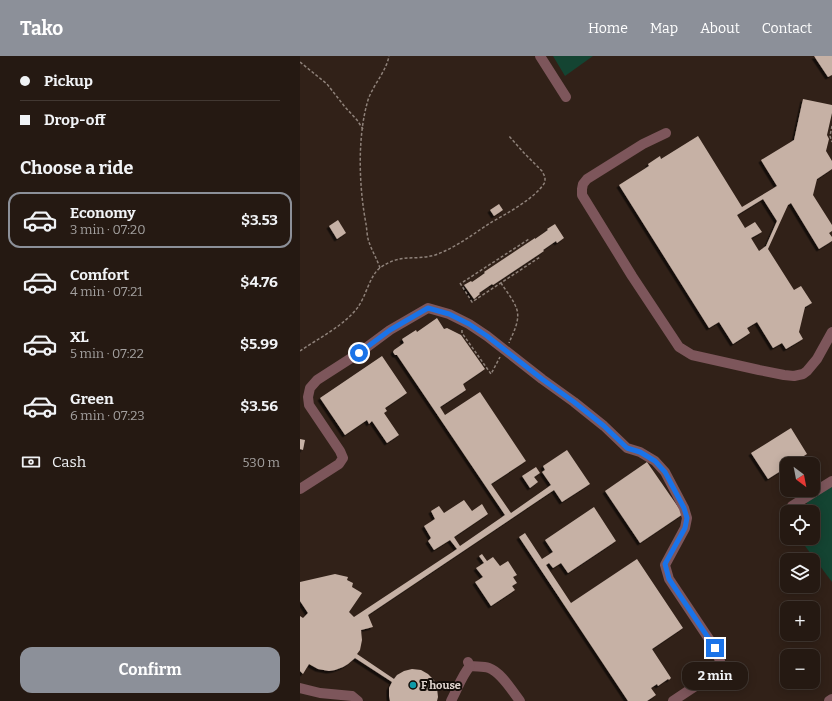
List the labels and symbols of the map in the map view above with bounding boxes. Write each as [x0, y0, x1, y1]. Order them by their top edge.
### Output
route start [350, 344, 368, 362]
north arrow [780, 457, 820, 497]
route end [706, 639, 724, 657]
callout: 2 min [682, 662, 748, 690]
place label: F house [421, 679, 461, 692]
marker: F house [408, 680, 418, 690]

